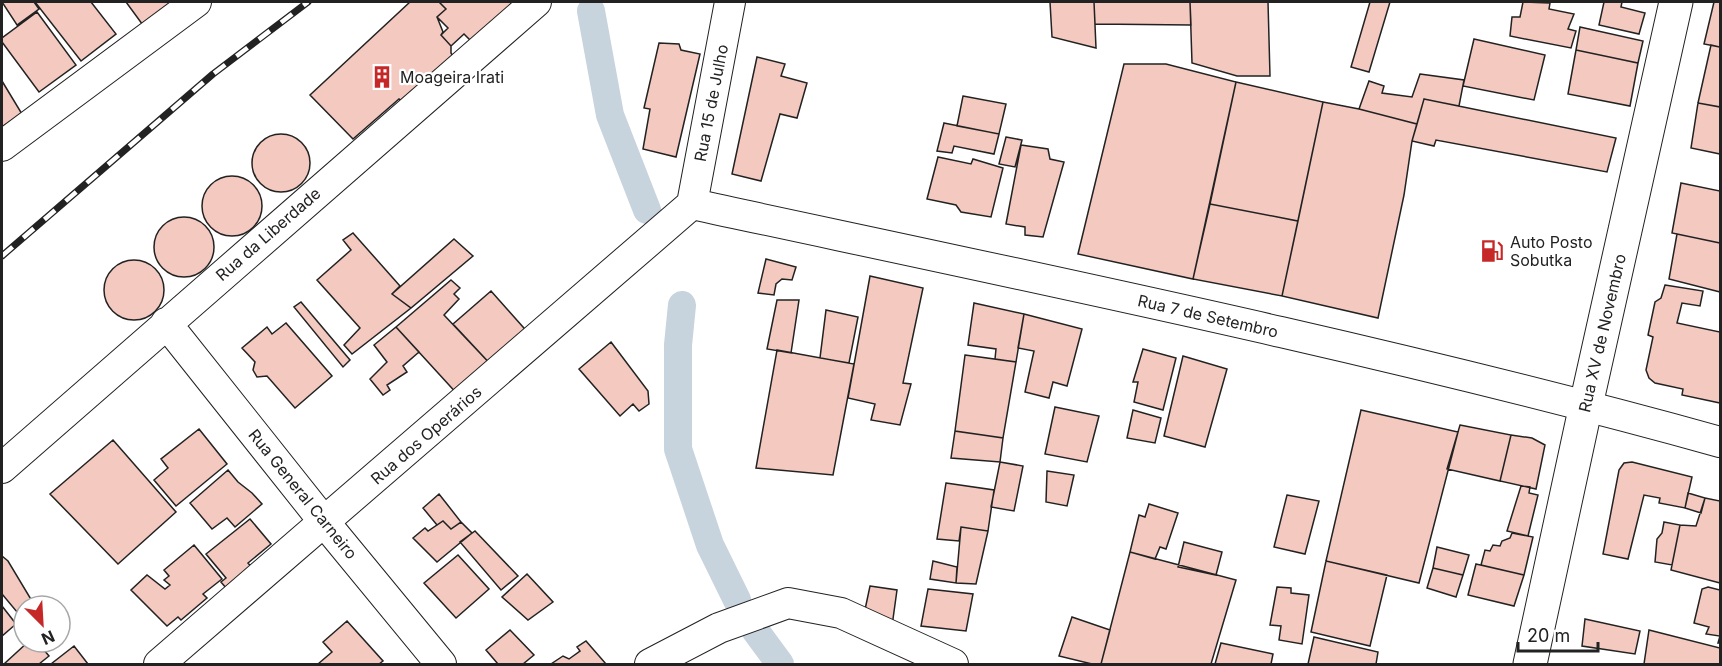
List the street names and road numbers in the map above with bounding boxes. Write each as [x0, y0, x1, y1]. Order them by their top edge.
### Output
street label: Rua 15 de Julho [690, 43, 732, 163]
street label: Rua da Liberdade [212, 183, 324, 285]
street label: Rua XV de Novembro [1574, 252, 1630, 414]
street label: Rua 7 de Setembro [1136, 290, 1280, 342]
street label: Rua dos Operários [367, 381, 485, 489]
street label: Rua General Carneiro [244, 425, 362, 563]

